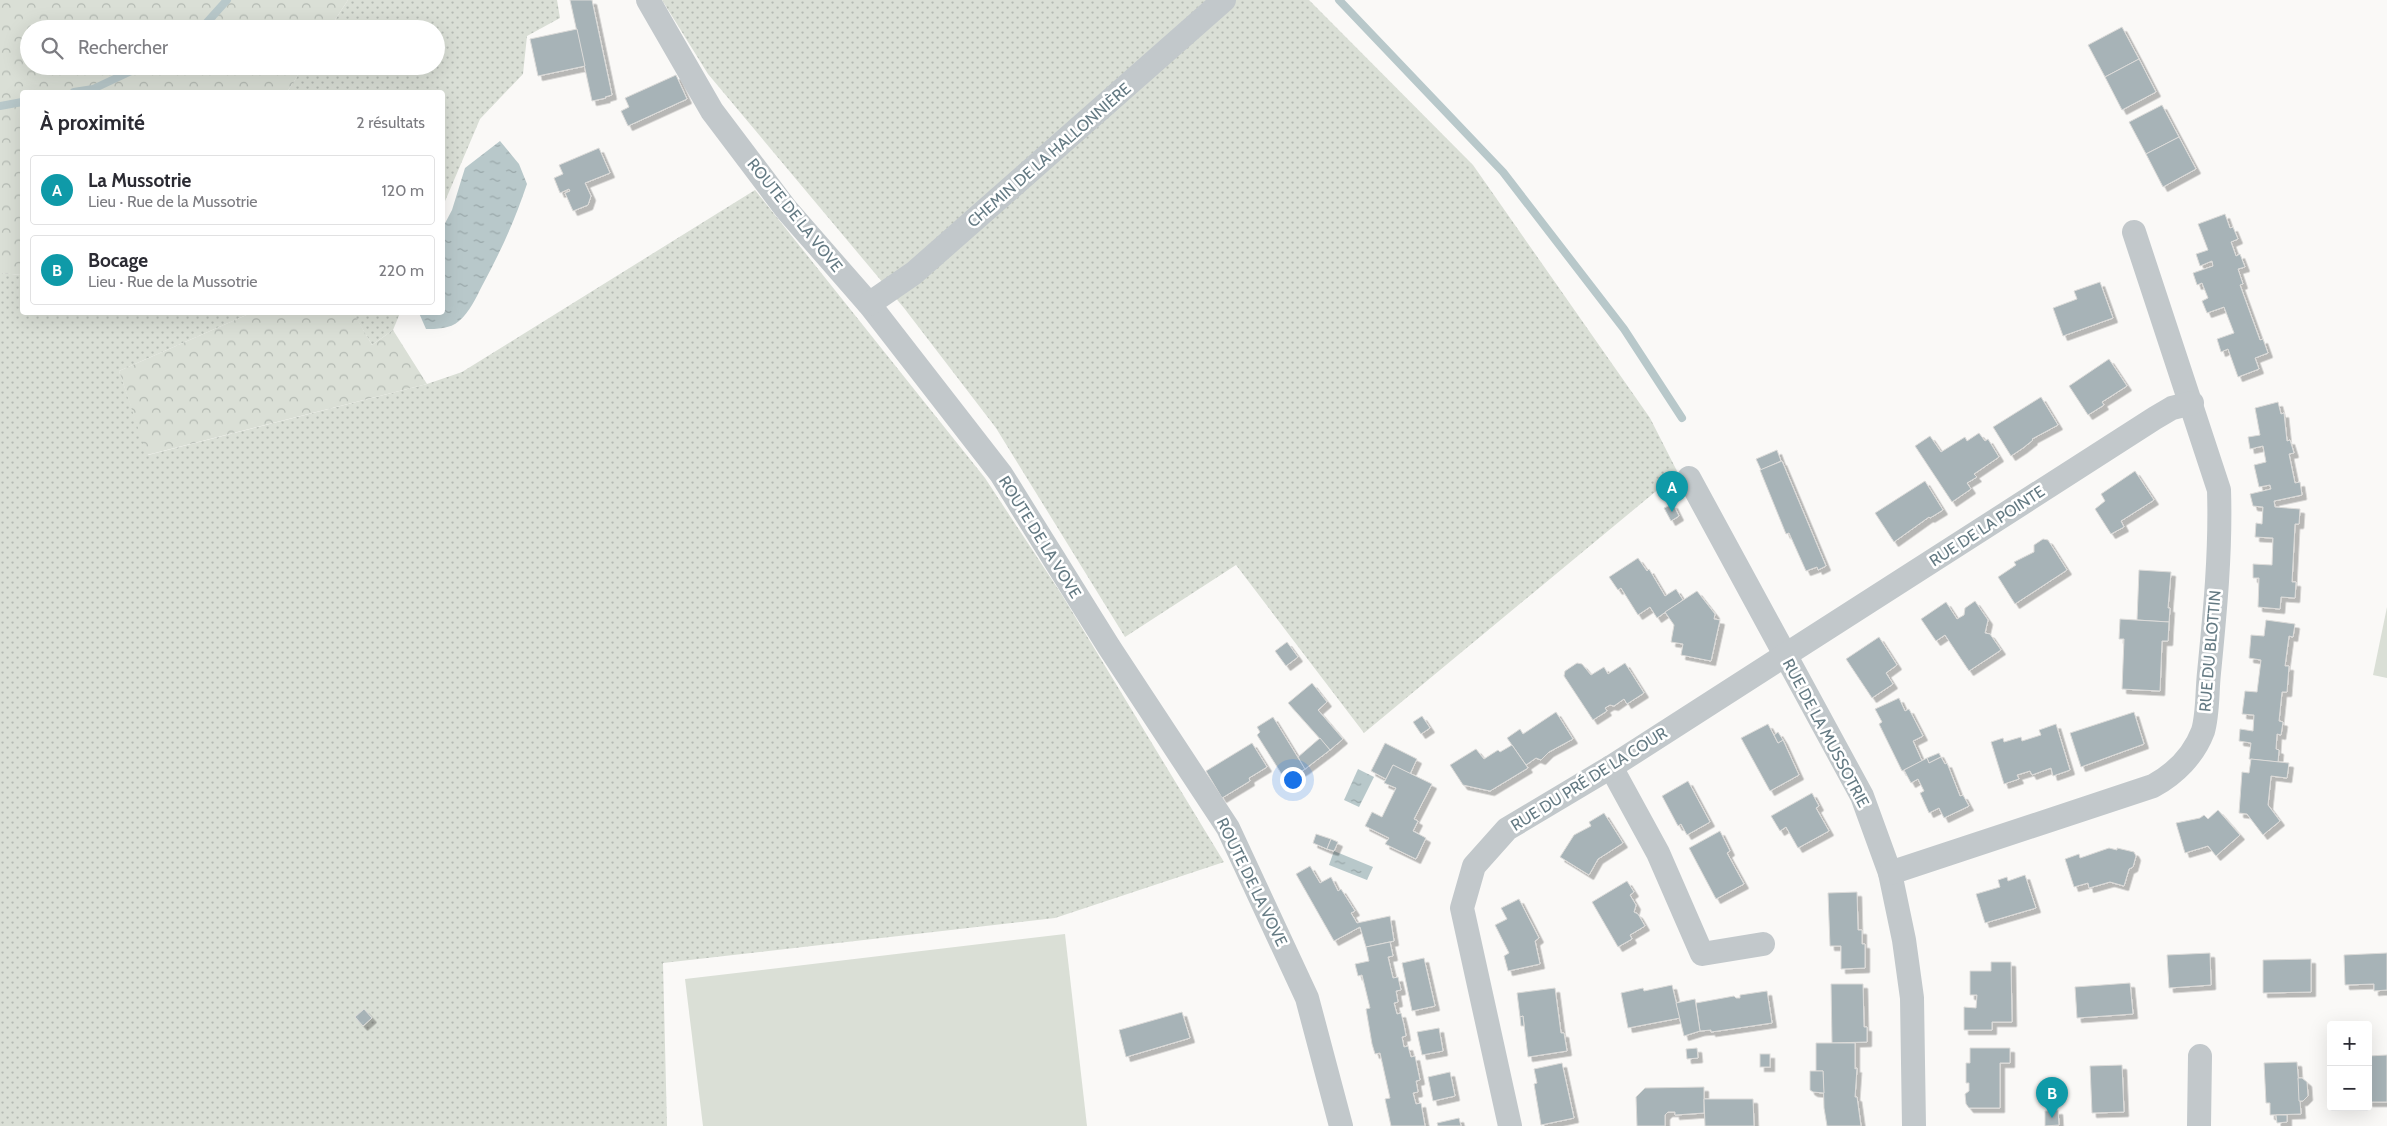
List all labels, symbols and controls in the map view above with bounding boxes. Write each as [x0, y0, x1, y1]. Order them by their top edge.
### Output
search box [20, 20, 445, 75]
icon: search [38, 34, 66, 62]
text: Rechercher [78, 36, 168, 59]
street label: CHEMIN DE LA HALLONNIÈRE [963, 79, 1135, 231]
text: À proximité [40, 110, 145, 135]
text: 2 résultats [356, 113, 425, 132]
street label: ROUTE DE LA VOVE [743, 154, 847, 276]
text: La Mussotrie [88, 169, 191, 192]
text: A [52, 181, 62, 200]
text: 120 m [382, 181, 424, 200]
text: Lieu · Rue de la Mussotrie [88, 192, 258, 211]
text: Bocage [88, 249, 148, 272]
text: B [52, 261, 62, 280]
text: 220 m [378, 261, 424, 280]
text: Lieu · Rue de la Mussotrie [88, 272, 258, 291]
pin: A [1656, 471, 1688, 512]
street label: ROUTE DE LA VOVE [995, 472, 1085, 602]
street label: RUE DE LA POINTE [1926, 482, 2048, 570]
street label: RUE DU BLOTTIN [2195, 589, 2225, 713]
street label: RUE DE LA MUSSOTRIE [1779, 655, 1873, 811]
street label: RUE DU PRÉ DE LA COUR [1507, 723, 1671, 835]
your location [1280, 767, 1306, 793]
street label: ROUTE DE LA VOVE [1213, 815, 1291, 949]
map controls [2327, 1021, 2372, 1111]
button: + [2327, 1021, 2372, 1066]
button: − [2327, 1066, 2372, 1111]
pin: B [2036, 1077, 2068, 1118]

